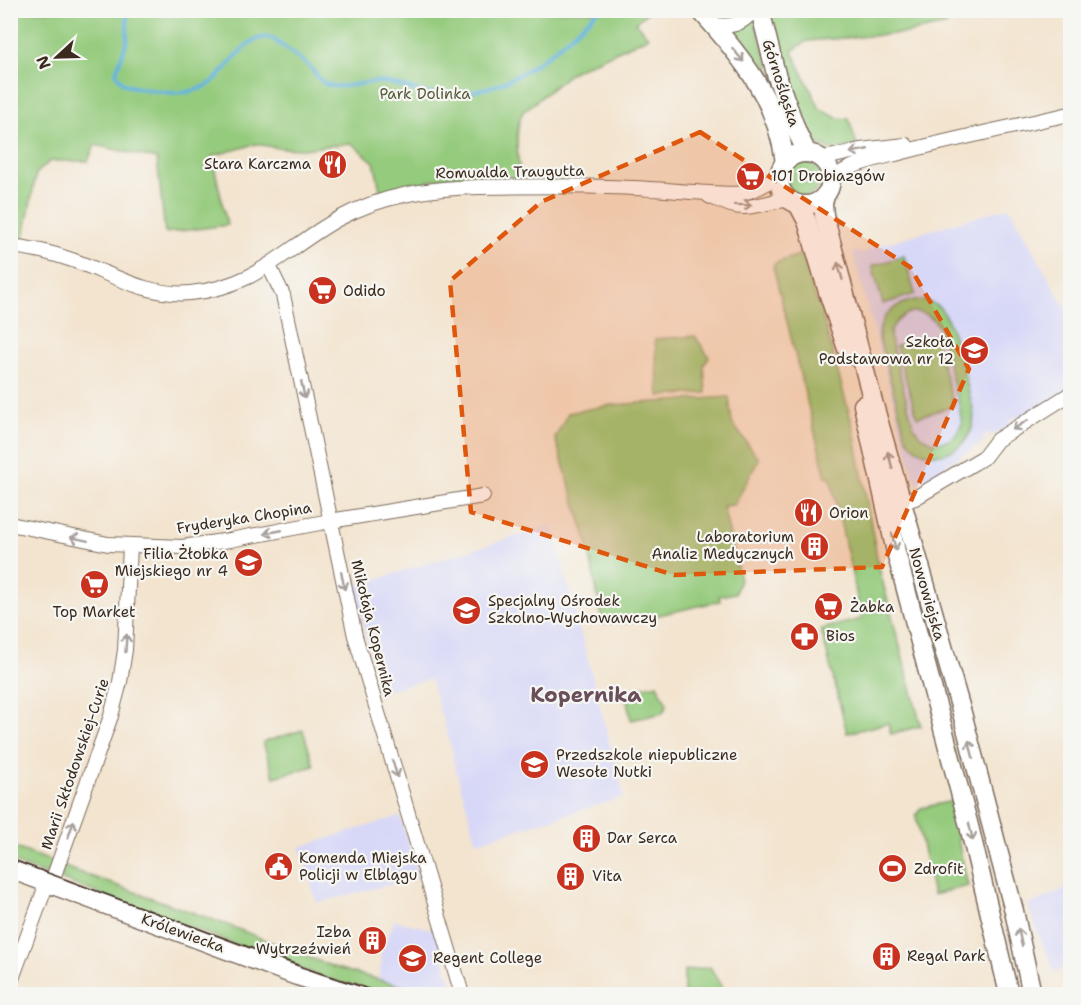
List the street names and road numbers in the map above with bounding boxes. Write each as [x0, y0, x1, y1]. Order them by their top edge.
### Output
street label: Górnośląska [757, 37, 805, 130]
street label: Romualda Traugutta [435, 161, 585, 183]
street label: Fryderyka Chopina [175, 497, 314, 539]
street label: Nowowiejska [904, 545, 950, 643]
street label: Mikołaja Kopernika [346, 558, 400, 699]
street label: Marii Skłodowskiej-Curie [36, 676, 114, 852]
street label: Królewiecka [139, 909, 228, 958]

